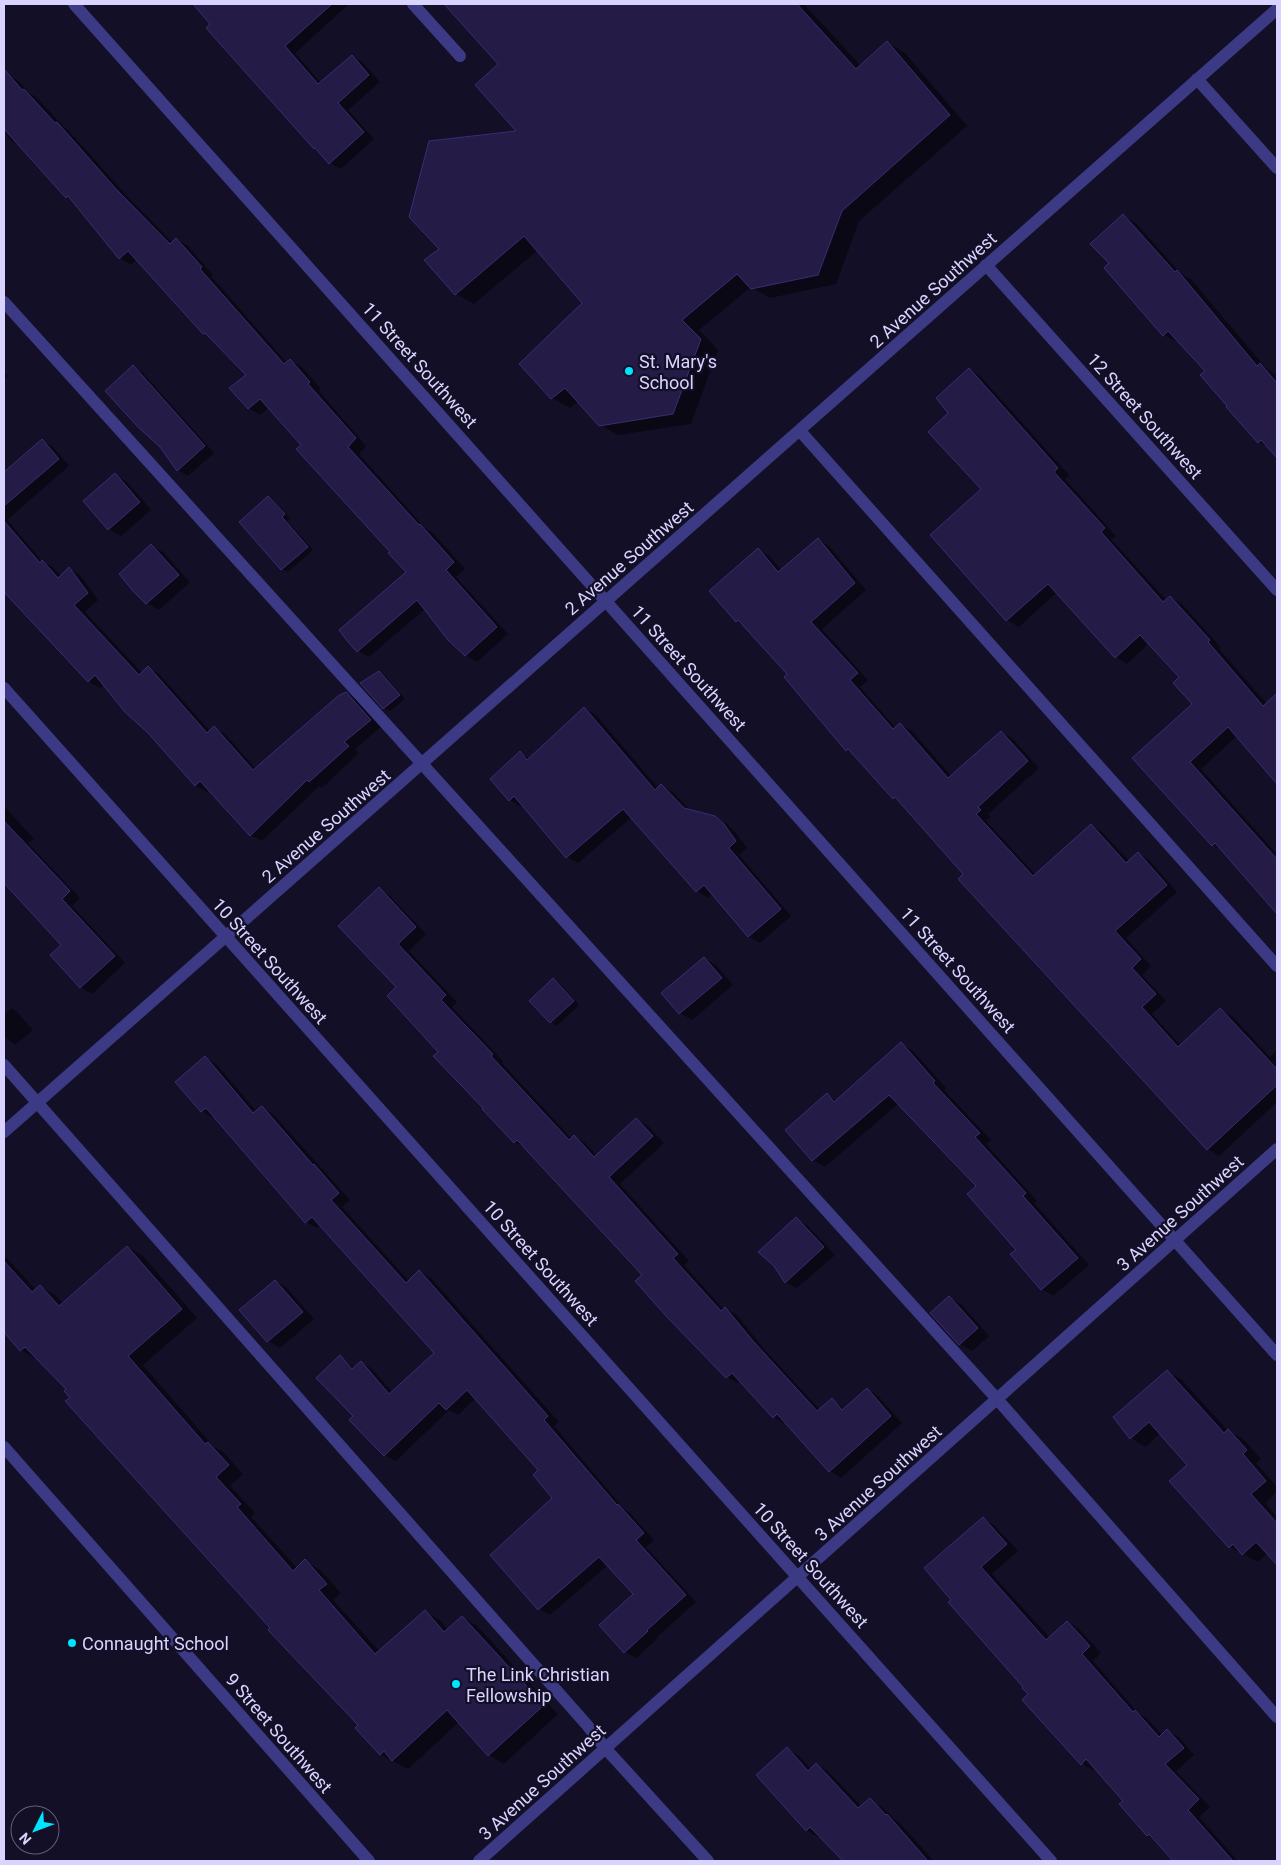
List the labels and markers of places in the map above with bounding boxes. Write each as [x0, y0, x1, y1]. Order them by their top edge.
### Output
place label: St. Mary's School [639, 351, 717, 393]
marker: St. Mary's School [623, 365, 635, 377]
place label: Connaught School [82, 1633, 229, 1654]
marker: Connaught School [66, 1637, 78, 1649]
place label: The Link Christian Fellowship [466, 1664, 610, 1706]
marker: The Link Christian Fellowship [450, 1678, 462, 1690]

